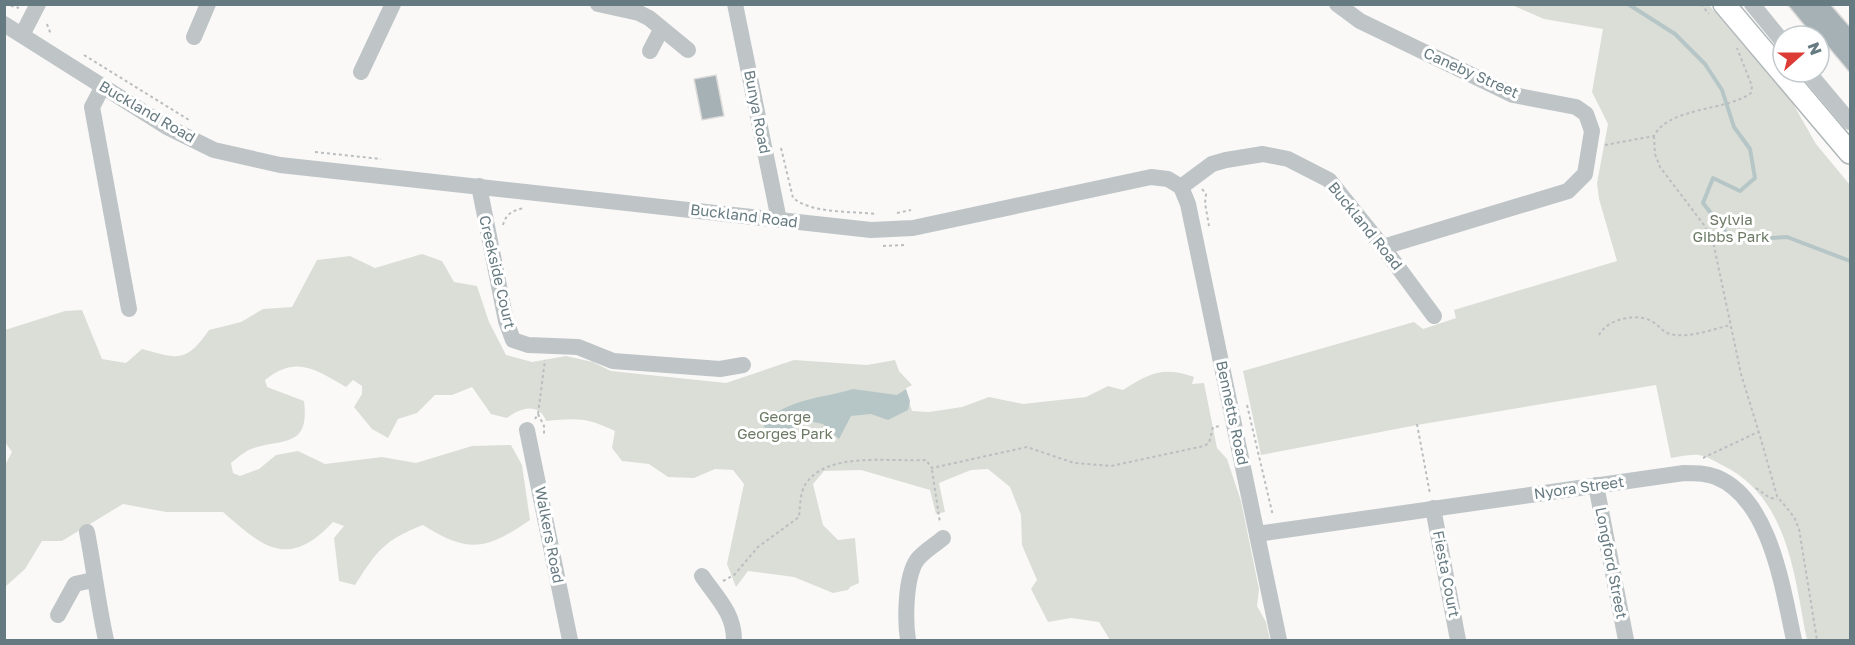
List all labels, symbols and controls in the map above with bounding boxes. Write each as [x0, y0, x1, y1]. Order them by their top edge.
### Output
north arrow [1771, 24, 1831, 84]
text: N [1803, 39, 1827, 58]
street label: Caneby Street [1421, 43, 1522, 101]
street label: Bunya Road [741, 68, 775, 155]
street label: Buckland Road [96, 76, 199, 146]
street label: Buckland Road [1325, 178, 1407, 273]
street label: Buckland Road [689, 199, 799, 231]
park label: Sylvia Gibbs Park [1692, 210, 1770, 245]
street label: Creekside Court [476, 213, 520, 330]
street label: Bennetts Road [1213, 359, 1253, 467]
park label: George Georges Park [737, 407, 834, 442]
street label: Nyora Street [1533, 472, 1625, 502]
street label: Walkers Road [532, 485, 568, 585]
street label: Longford Street [1592, 505, 1632, 620]
street label: Fiesta Court [1430, 529, 1464, 619]

